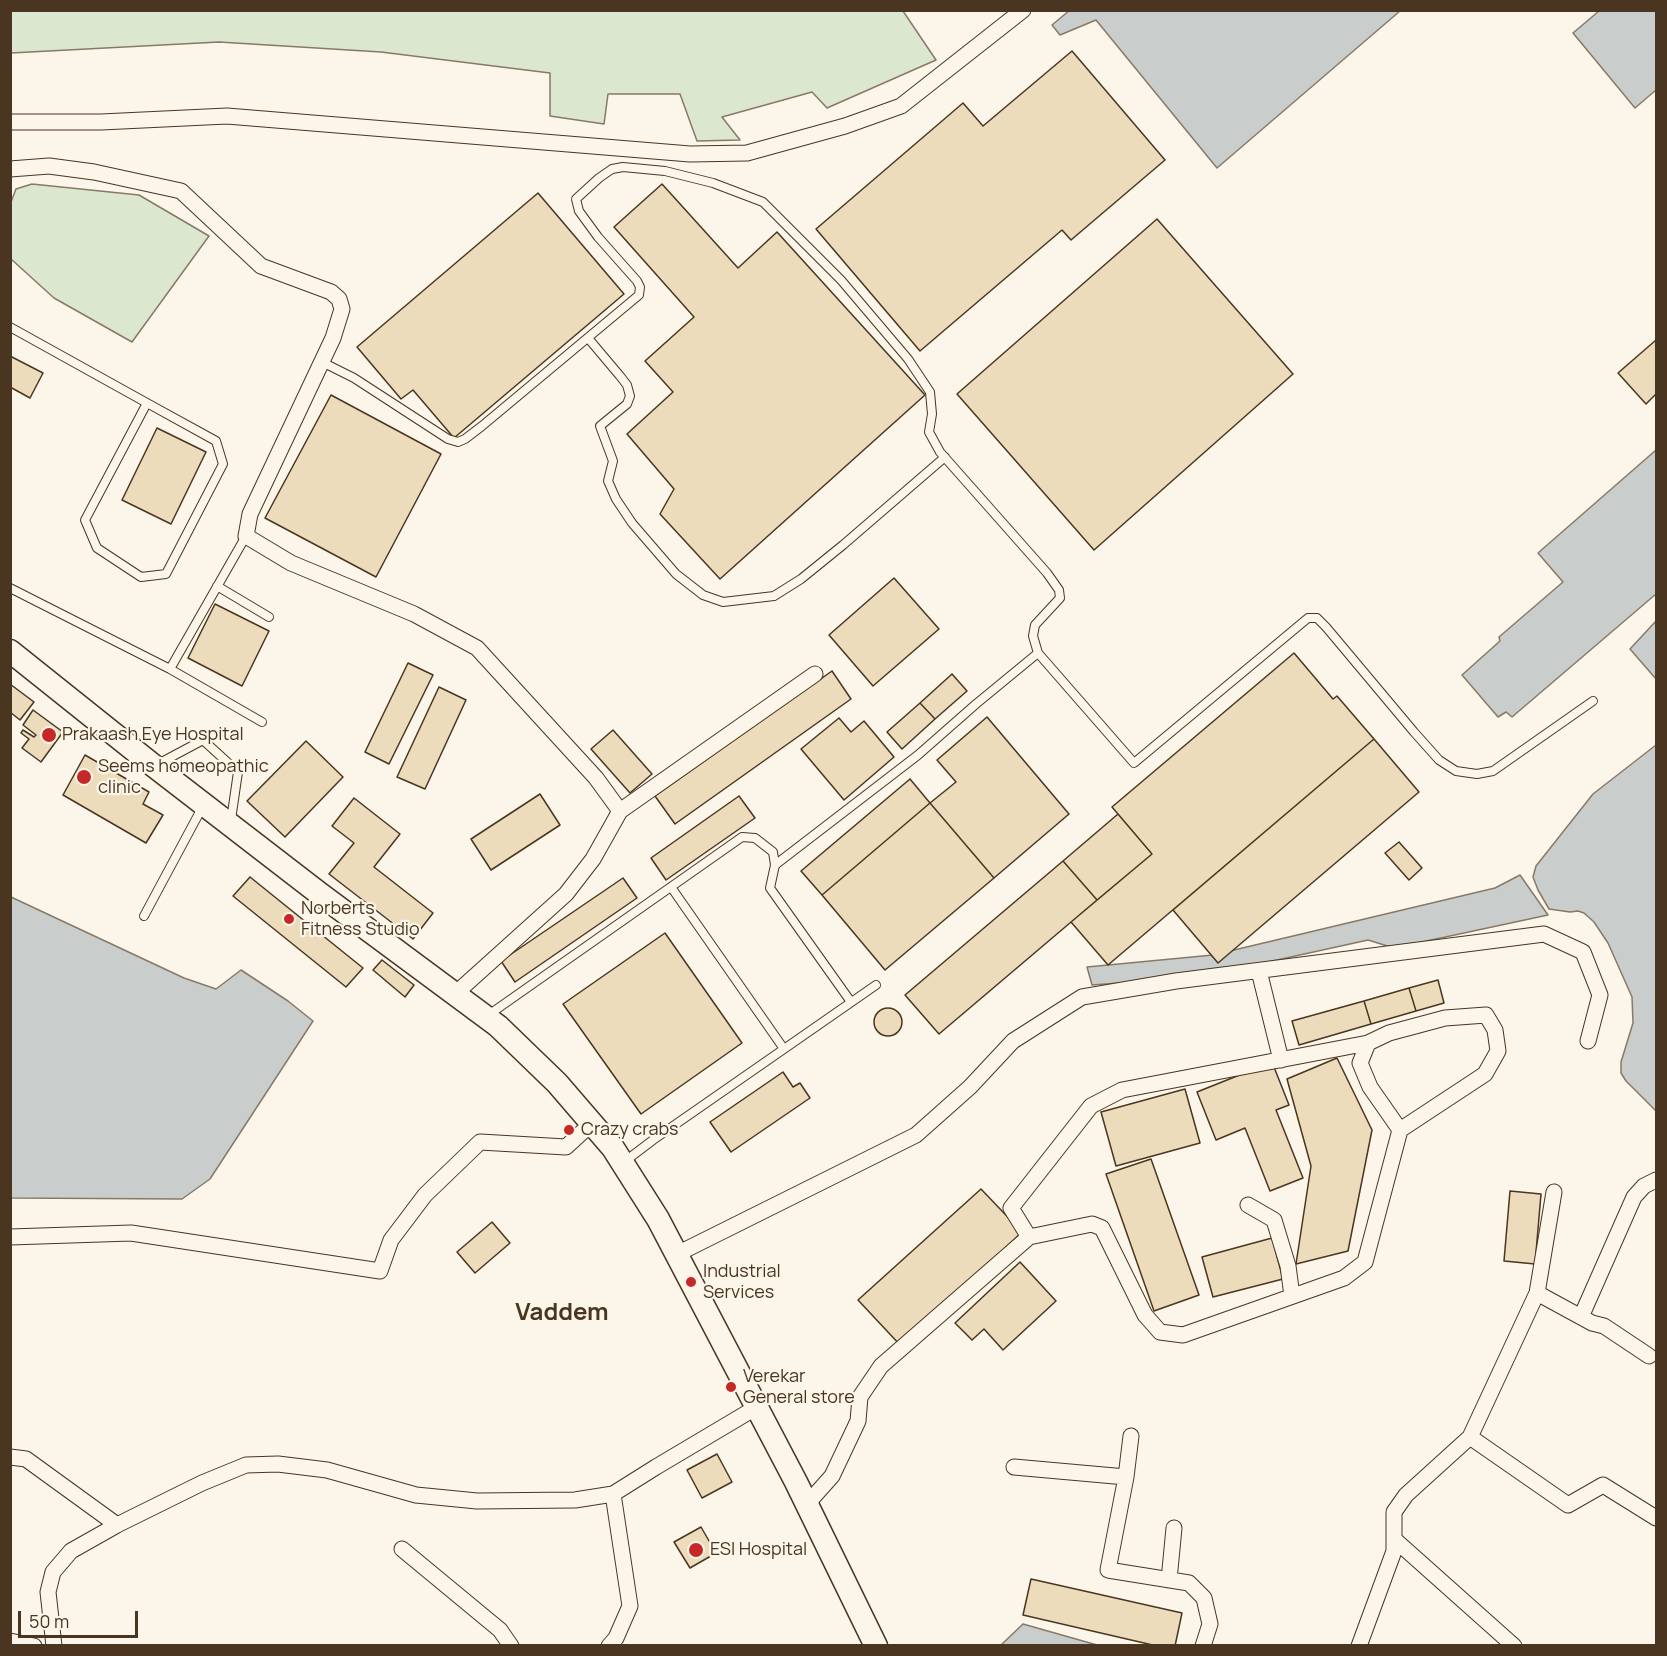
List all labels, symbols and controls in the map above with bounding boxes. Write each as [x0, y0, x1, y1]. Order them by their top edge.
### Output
place label: Prakaash Eye Hospital [62, 724, 244, 746]
marker: Prakaash Eye Hospital [40, 726, 58, 744]
place label: Seems homeopathic clinic [98, 756, 269, 798]
marker: Seems homeopathic clinic [75, 768, 93, 786]
place label: Norberts Fitness Studio [301, 898, 420, 940]
marker: Norberts Fitness Studio [282, 912, 296, 926]
place label: Crazy crabs [581, 1119, 678, 1141]
marker: Crazy crabs [562, 1123, 576, 1137]
place label: Industrial Services [703, 1261, 781, 1304]
marker: Industrial Services [684, 1275, 698, 1289]
district label: Vaddem [515, 1299, 609, 1327]
place label: Verekar General store [743, 1366, 855, 1408]
marker: Verekar General store [724, 1380, 738, 1394]
place label: ESI Hospital [710, 1539, 807, 1561]
marker: ESI Hospital [687, 1541, 705, 1559]
scale bar [21, 1599, 141, 1637]
text: 50 m [29, 1609, 69, 1633]

